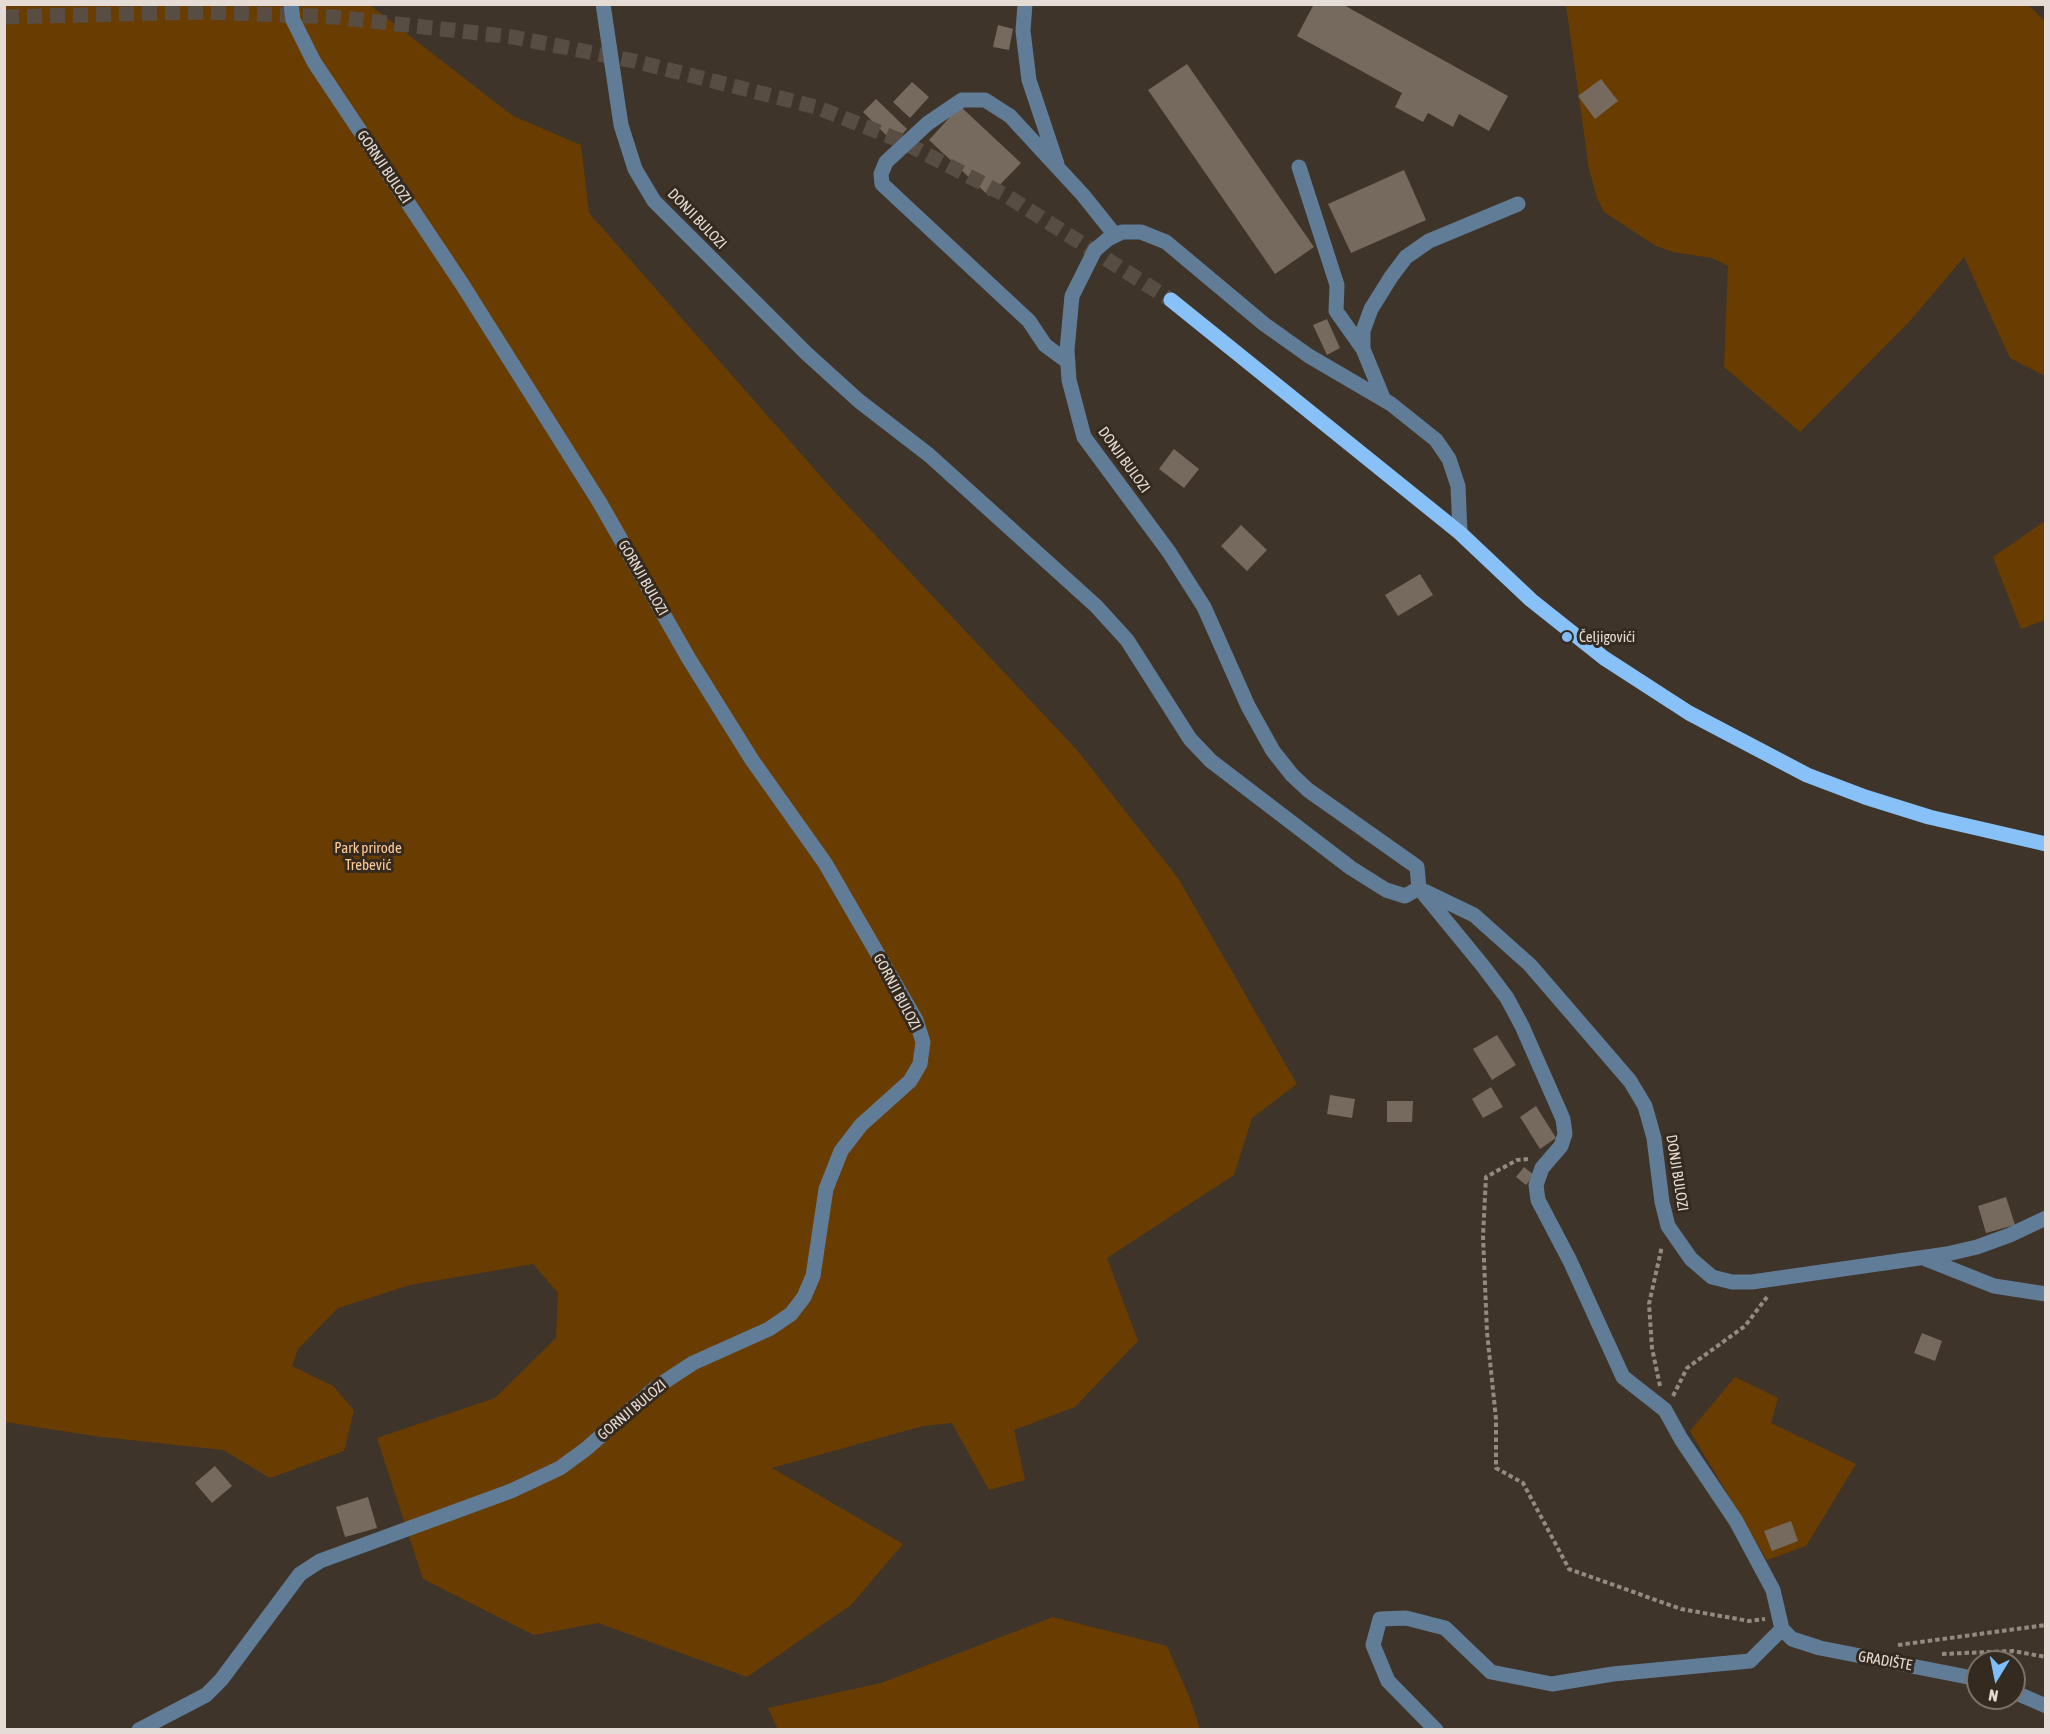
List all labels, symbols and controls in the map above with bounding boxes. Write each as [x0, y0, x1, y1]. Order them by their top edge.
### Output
street label: GORNJI BULOZI [353, 127, 415, 207]
street label: DONJI BULOZI [664, 185, 730, 253]
street label: DONJI BULOZI [1094, 423, 1154, 497]
street label: GORNJI BULOZI [614, 537, 672, 619]
place label: Čeljigovići [1579, 628, 1635, 646]
marker: Čeljigovići [1560, 630, 1574, 644]
park label: Park prirode Trebević [334, 839, 402, 874]
street label: GORNJI BULOZI [869, 951, 925, 1033]
street label: DONJI BULOZI [1662, 1133, 1692, 1213]
street label: GORNJI BULOZI [594, 1376, 670, 1444]
street label: GRADIŠTE [1857, 1647, 1913, 1675]
north arrow [1966, 1650, 2026, 1710]
text: N [1987, 1686, 1999, 1705]

